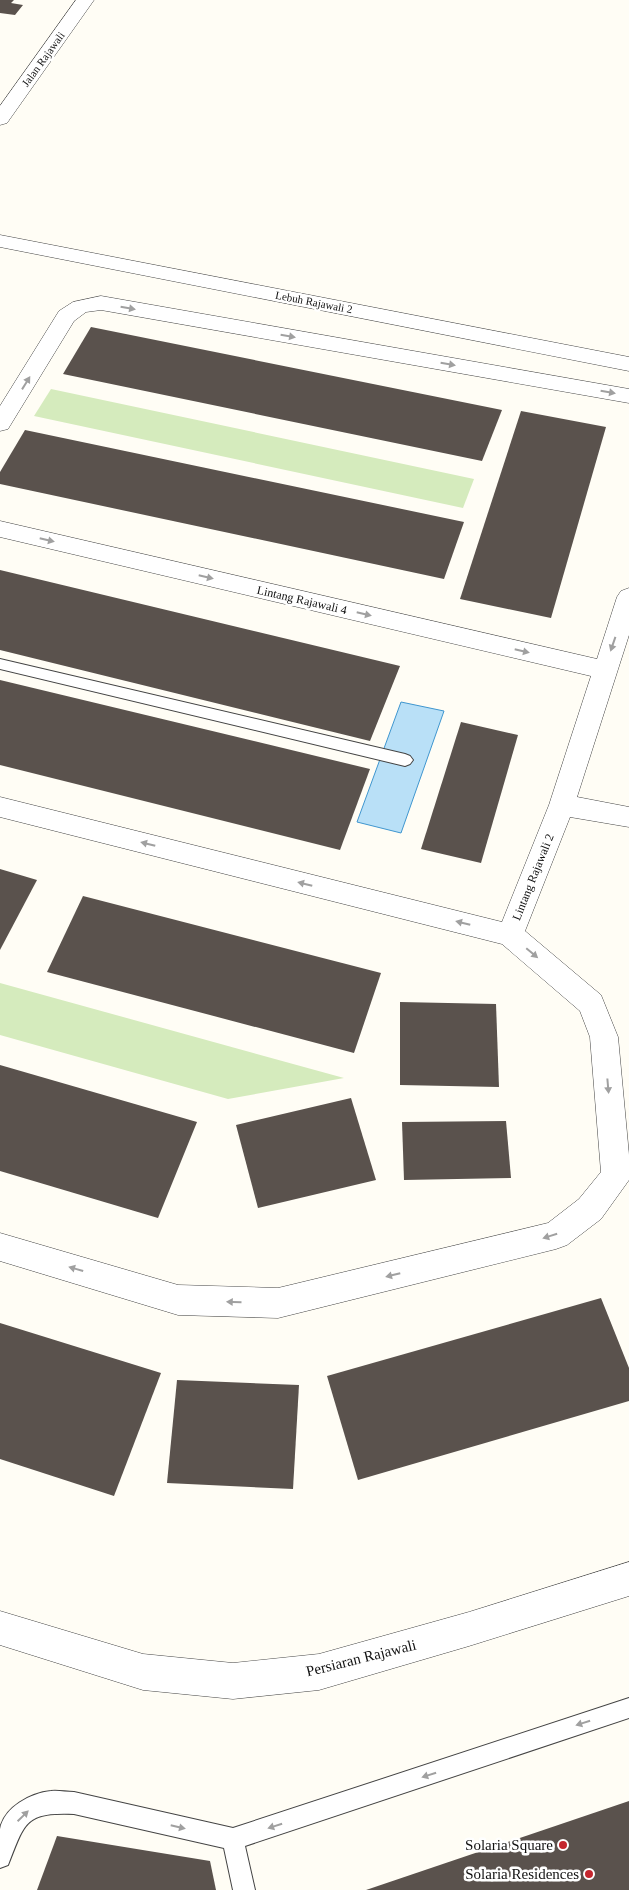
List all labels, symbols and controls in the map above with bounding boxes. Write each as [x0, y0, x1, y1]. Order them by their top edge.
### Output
street label: Jalan Rajawali [19, 29, 67, 89]
street label: Lebuh Rajawali 2 [274, 289, 354, 315]
one-way arrow [120, 304, 135, 312]
one-way arrow [280, 333, 296, 341]
one-way arrow [440, 361, 456, 369]
one-way arrow [21, 376, 30, 389]
one-way arrow [600, 389, 616, 397]
one-way arrow [40, 536, 55, 544]
one-way arrow [198, 573, 213, 581]
street label: Lintang Rajawali 4 [256, 583, 348, 617]
one-way arrow [356, 610, 372, 618]
one-way arrow [609, 636, 616, 651]
one-way arrow [515, 647, 530, 655]
street label: Lintang Rajawali 2 [509, 832, 557, 922]
one-way arrow [140, 840, 155, 848]
one-way arrow [298, 880, 313, 888]
one-way arrow [455, 919, 470, 927]
one-way arrow [525, 948, 538, 959]
one-way arrow [604, 1078, 612, 1094]
one-way arrow [542, 1232, 557, 1240]
one-way arrow [68, 1265, 83, 1273]
one-way arrow [385, 1271, 400, 1279]
one-way arrow [225, 1297, 241, 1305]
street label: Persiaran Rajawali [304, 1637, 418, 1679]
one-way arrow [575, 1720, 590, 1727]
one-way arrow [421, 1771, 436, 1779]
one-way arrow [16, 1810, 28, 1822]
one-way arrow [171, 1823, 186, 1831]
one-way arrow [267, 1823, 282, 1830]
place label: Solaria Square [465, 1837, 553, 1853]
marker: Solaria Square [557, 1839, 569, 1851]
place label: Solaria Residences [465, 1866, 579, 1882]
marker: Solaria Residences [583, 1868, 595, 1880]

